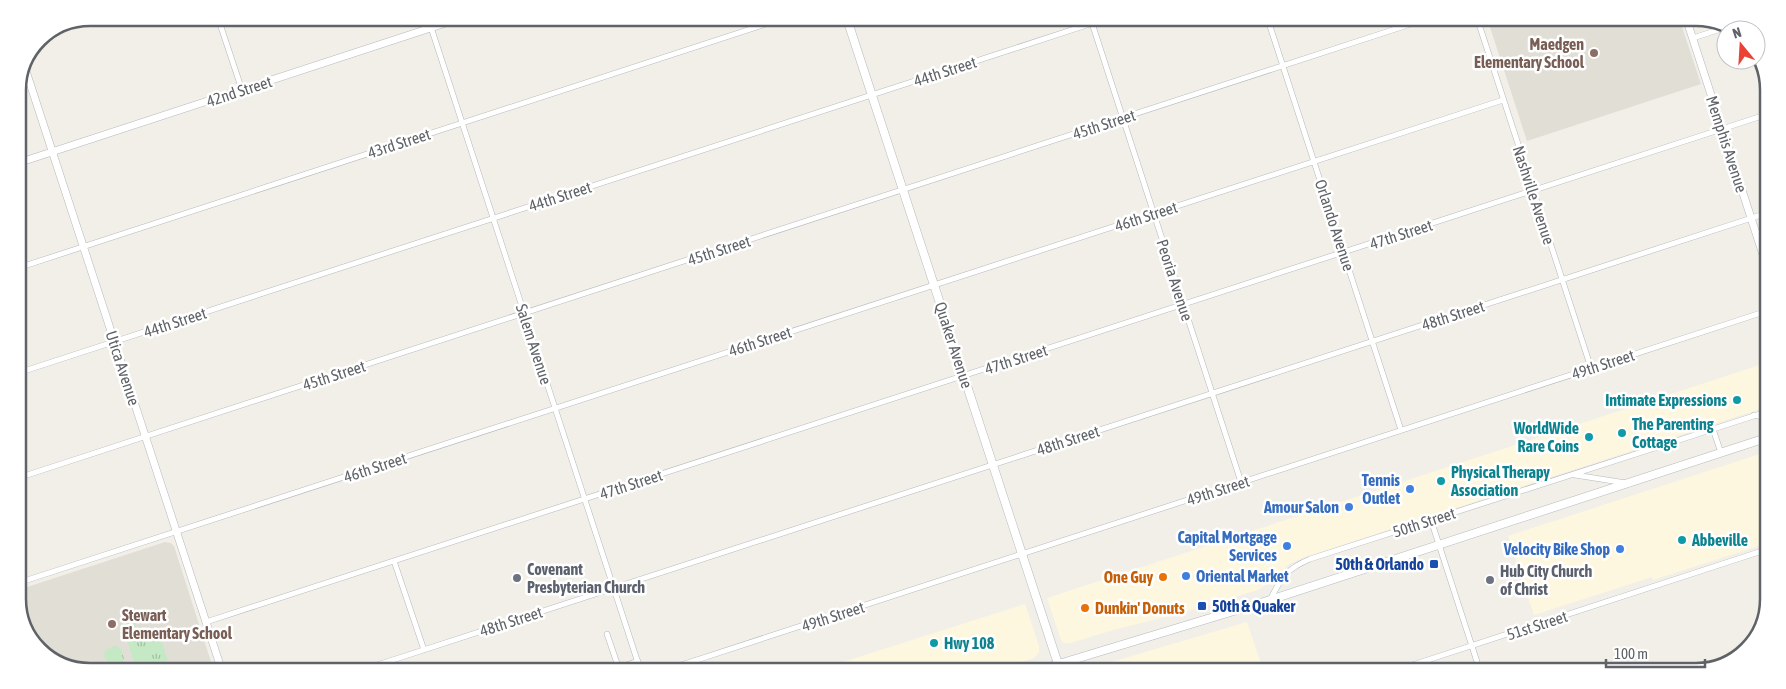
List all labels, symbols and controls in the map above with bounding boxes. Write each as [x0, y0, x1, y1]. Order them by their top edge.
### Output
north arrow [1716, 20, 1766, 70]
text: N [1731, 24, 1743, 42]
place label: Maedgen Elementary School [1474, 35, 1585, 71]
marker: Maedgen Elementary School [1588, 47, 1600, 59]
street label: 44th Street [911, 52, 979, 90]
street label: 42nd Street [204, 72, 274, 110]
street label: Memphis Avenue [1702, 93, 1751, 195]
street label: 45th Street [1070, 105, 1138, 143]
street label: 43rd Street [365, 124, 433, 162]
street label: Nashville Avenue [1510, 143, 1558, 247]
street label: 44th Street [526, 177, 594, 215]
street label: Orlando Avenue [1312, 177, 1358, 273]
street label: 46th Street [1112, 197, 1180, 235]
street label: 47th Street [1367, 215, 1435, 253]
street label: 45th Street [685, 231, 753, 269]
street label: Peoria Avenue [1153, 237, 1197, 323]
street label: 48th Street [1419, 296, 1487, 334]
street label: Quaker Avenue [932, 300, 976, 390]
street label: Salem Avenue [513, 302, 555, 386]
street label: 44th Street [141, 303, 209, 341]
street label: 46th Street [726, 322, 794, 360]
street label: Utica Avenue [102, 328, 144, 408]
street label: 47th Street [982, 340, 1050, 378]
street label: 49th Street [1569, 345, 1637, 383]
street label: 45th Street [300, 356, 368, 394]
place label: Intimate Expressions [1605, 391, 1727, 409]
marker: Intimate Expressions [1731, 394, 1743, 406]
place label: The Parenting Cottage [1632, 415, 1714, 451]
place label: WorldWide Rare Coins [1513, 419, 1579, 455]
street label: 48th Street [1034, 421, 1102, 459]
marker: The Parenting Cottage [1616, 427, 1628, 439]
marker: WorldWide Rare Coins [1583, 431, 1595, 443]
street label: 46th Street [341, 448, 409, 486]
place label: Physical Therapy Association [1450, 463, 1550, 499]
street label: 47th Street [597, 465, 665, 503]
street label: 49th Street [1184, 471, 1252, 509]
place label: Tennis Outlet [1362, 471, 1400, 507]
marker: Physical Therapy Association [1435, 475, 1447, 487]
marker: Tennis Outlet [1404, 483, 1416, 495]
place label: Amour Salon [1263, 498, 1339, 516]
marker: Amour Salon [1343, 501, 1355, 513]
street label: 50th Street [1390, 503, 1458, 541]
place label: Capital Mortgage Services [1177, 528, 1277, 564]
place label: Abbeville [1691, 531, 1748, 549]
marker: Abbeville [1676, 534, 1688, 546]
marker: Capital Mortgage Services [1281, 540, 1293, 552]
place label: Velocity Bike Shop [1503, 540, 1610, 558]
marker: Velocity Bike Shop [1614, 543, 1626, 555]
place label: 50th & Orlando [1335, 555, 1424, 573]
marker: 50th & Orlando [1428, 558, 1440, 570]
place label: Covenant Presbyterian Church [527, 560, 645, 596]
place label: Hub City Church of Christ [1500, 562, 1592, 598]
place label: Oriental Market [1196, 567, 1289, 585]
place label: One Guy [1104, 568, 1153, 586]
marker: Oriental Market [1180, 570, 1192, 582]
marker: One Guy [1157, 571, 1169, 583]
marker: Covenant Presbyterian Church [511, 572, 523, 584]
marker: Hub City Church of Christ [1484, 574, 1496, 586]
street label: 49th Street [799, 597, 867, 635]
place label: 50th & Quaker [1212, 597, 1296, 615]
place label: Dunkin' Donuts [1095, 599, 1185, 617]
marker: 50th & Quaker [1196, 600, 1208, 612]
street label: 48th Street [477, 602, 545, 640]
marker: Dunkin' Donuts [1079, 602, 1091, 614]
place label: Stewart Elementary School [122, 606, 233, 642]
street label: 51st Street [1504, 607, 1570, 643]
marker: Stewart Elementary School [106, 618, 118, 630]
place label: Hwy 108 [944, 634, 995, 652]
scale bar [1606, 636, 1705, 668]
marker: Hwy 108 [928, 637, 940, 649]
text: 100 m [1614, 645, 1648, 662]

